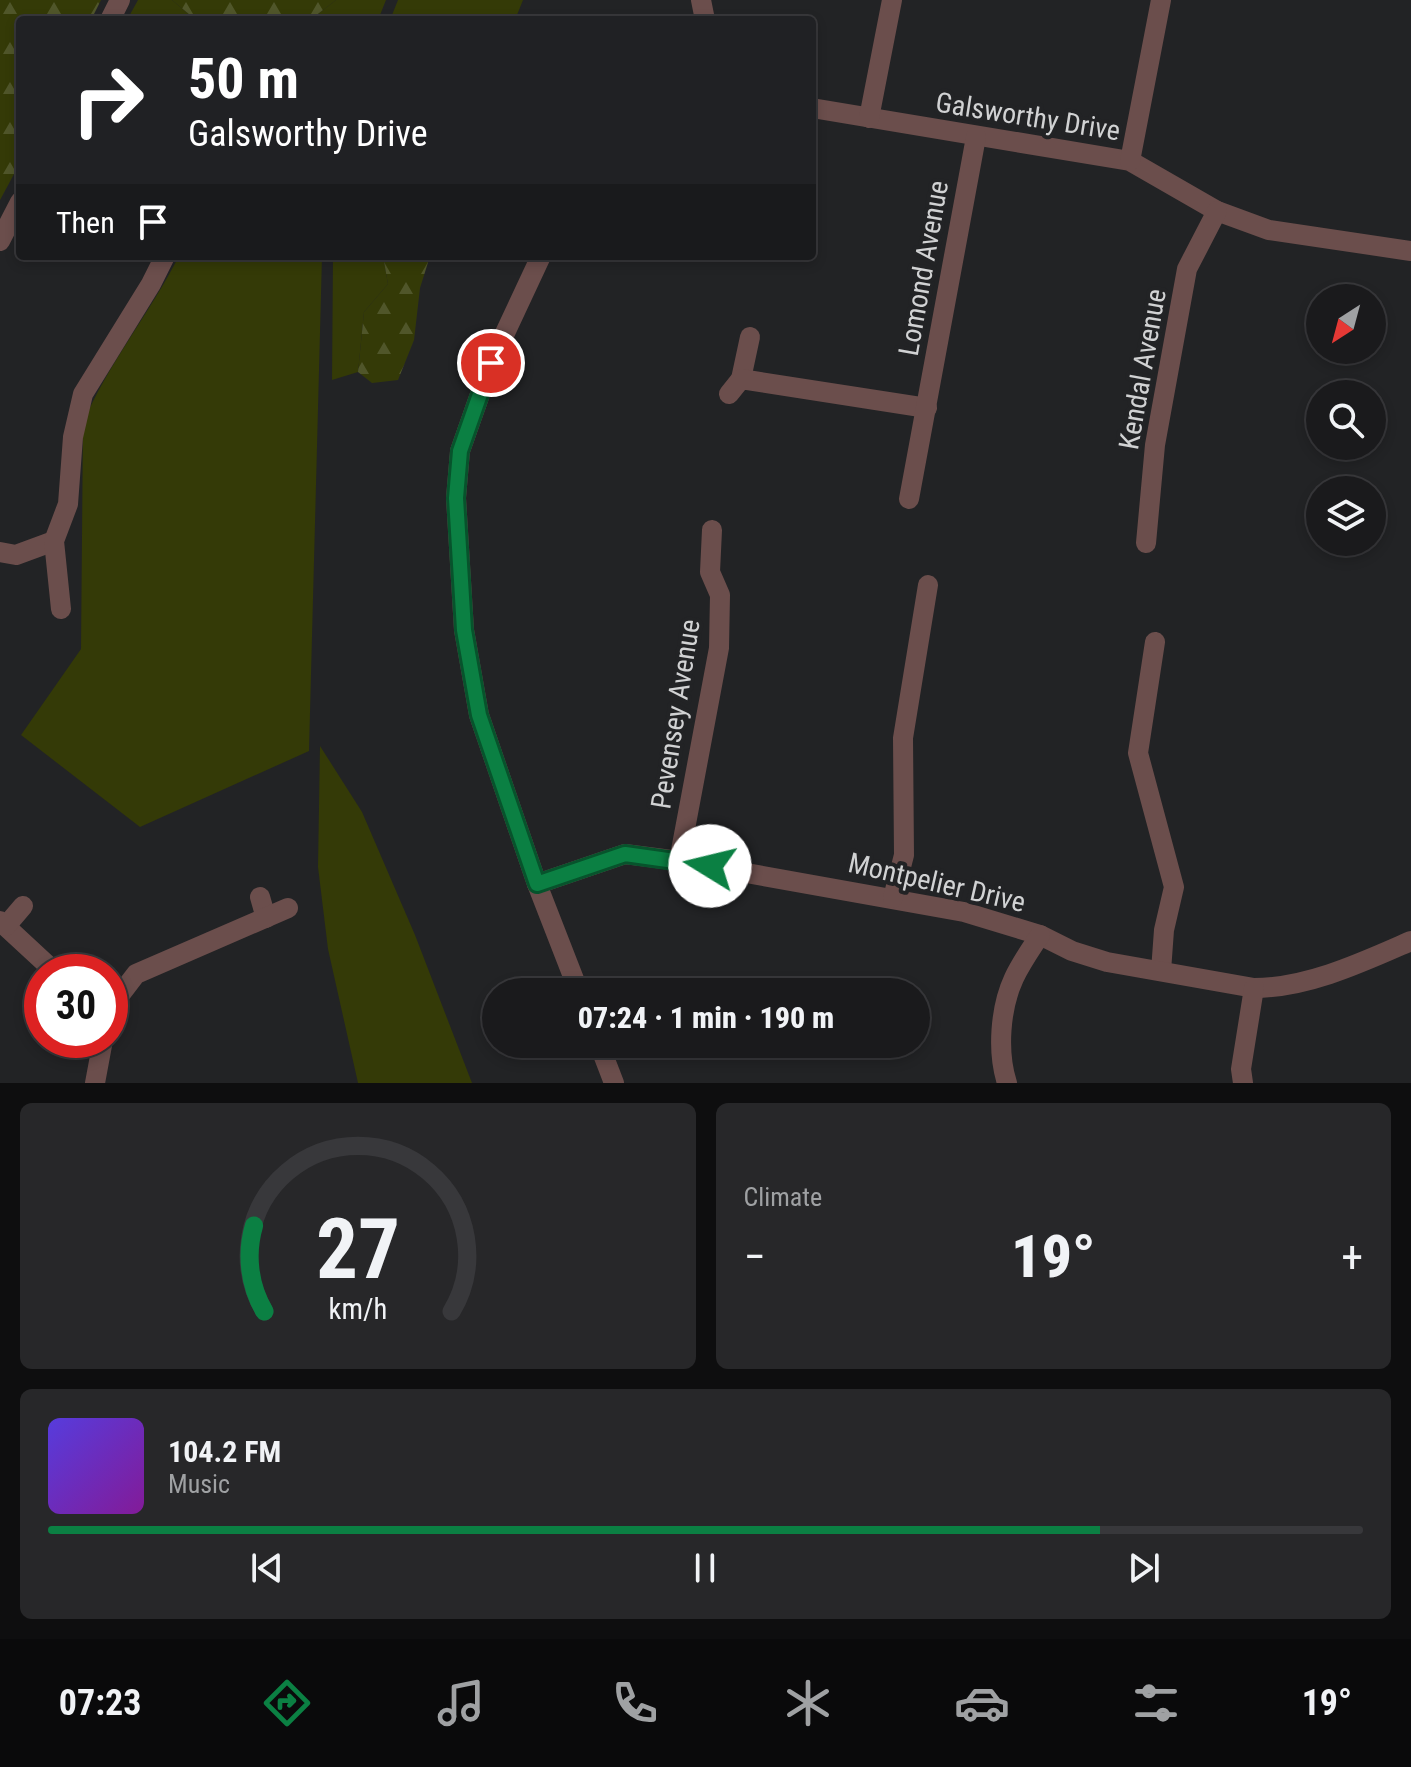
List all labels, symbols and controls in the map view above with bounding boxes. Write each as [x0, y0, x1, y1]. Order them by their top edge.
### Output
text: 50 m [188, 46, 299, 112]
icon: right [56, 48, 160, 152]
street label: Galsworthy Drive [933, 86, 1123, 147]
text: Galsworthy Drive [188, 113, 428, 155]
street label: Lomond Avenue [892, 178, 955, 358]
icon: arrive [131, 200, 175, 244]
text: Then [56, 205, 115, 240]
north arrow [1306, 284, 1386, 364]
map controls [1306, 284, 1386, 556]
street label: Kendal Avenue [1112, 286, 1173, 452]
pin [457, 329, 525, 397]
icon: arrive [469, 341, 513, 385]
button: search [1306, 380, 1386, 460]
button: layers [1306, 476, 1386, 556]
street label: Pevensey Avenue [644, 617, 707, 811]
position arrow [668, 824, 752, 908]
street label: Montpelier Drive [845, 846, 1029, 919]
speed limit sign: 30 [24, 954, 128, 1058]
text: 07:24 · 1 min · 190 m [578, 1000, 834, 1035]
text: Climate [744, 1182, 822, 1212]
text: 27 [316, 1201, 400, 1298]
text: 19° [1011, 1221, 1096, 1292]
text: − [744, 1231, 766, 1283]
text: + [1341, 1231, 1363, 1283]
text: km/h [328, 1292, 387, 1326]
text: 104.2 FM [168, 1434, 281, 1469]
text: Music [168, 1469, 230, 1499]
icon: previous [245, 1546, 289, 1590]
icon: pause [683, 1546, 727, 1590]
icon: next [1122, 1546, 1166, 1590]
icon: directions [259, 1675, 315, 1731]
icon: music [433, 1675, 489, 1731]
icon: phone [607, 1675, 663, 1731]
icon: climate [780, 1675, 836, 1731]
icon: car [954, 1675, 1010, 1731]
icon: filters [1128, 1675, 1184, 1731]
text: 07:23 [59, 1682, 141, 1724]
text: 19° [1302, 1682, 1352, 1724]

